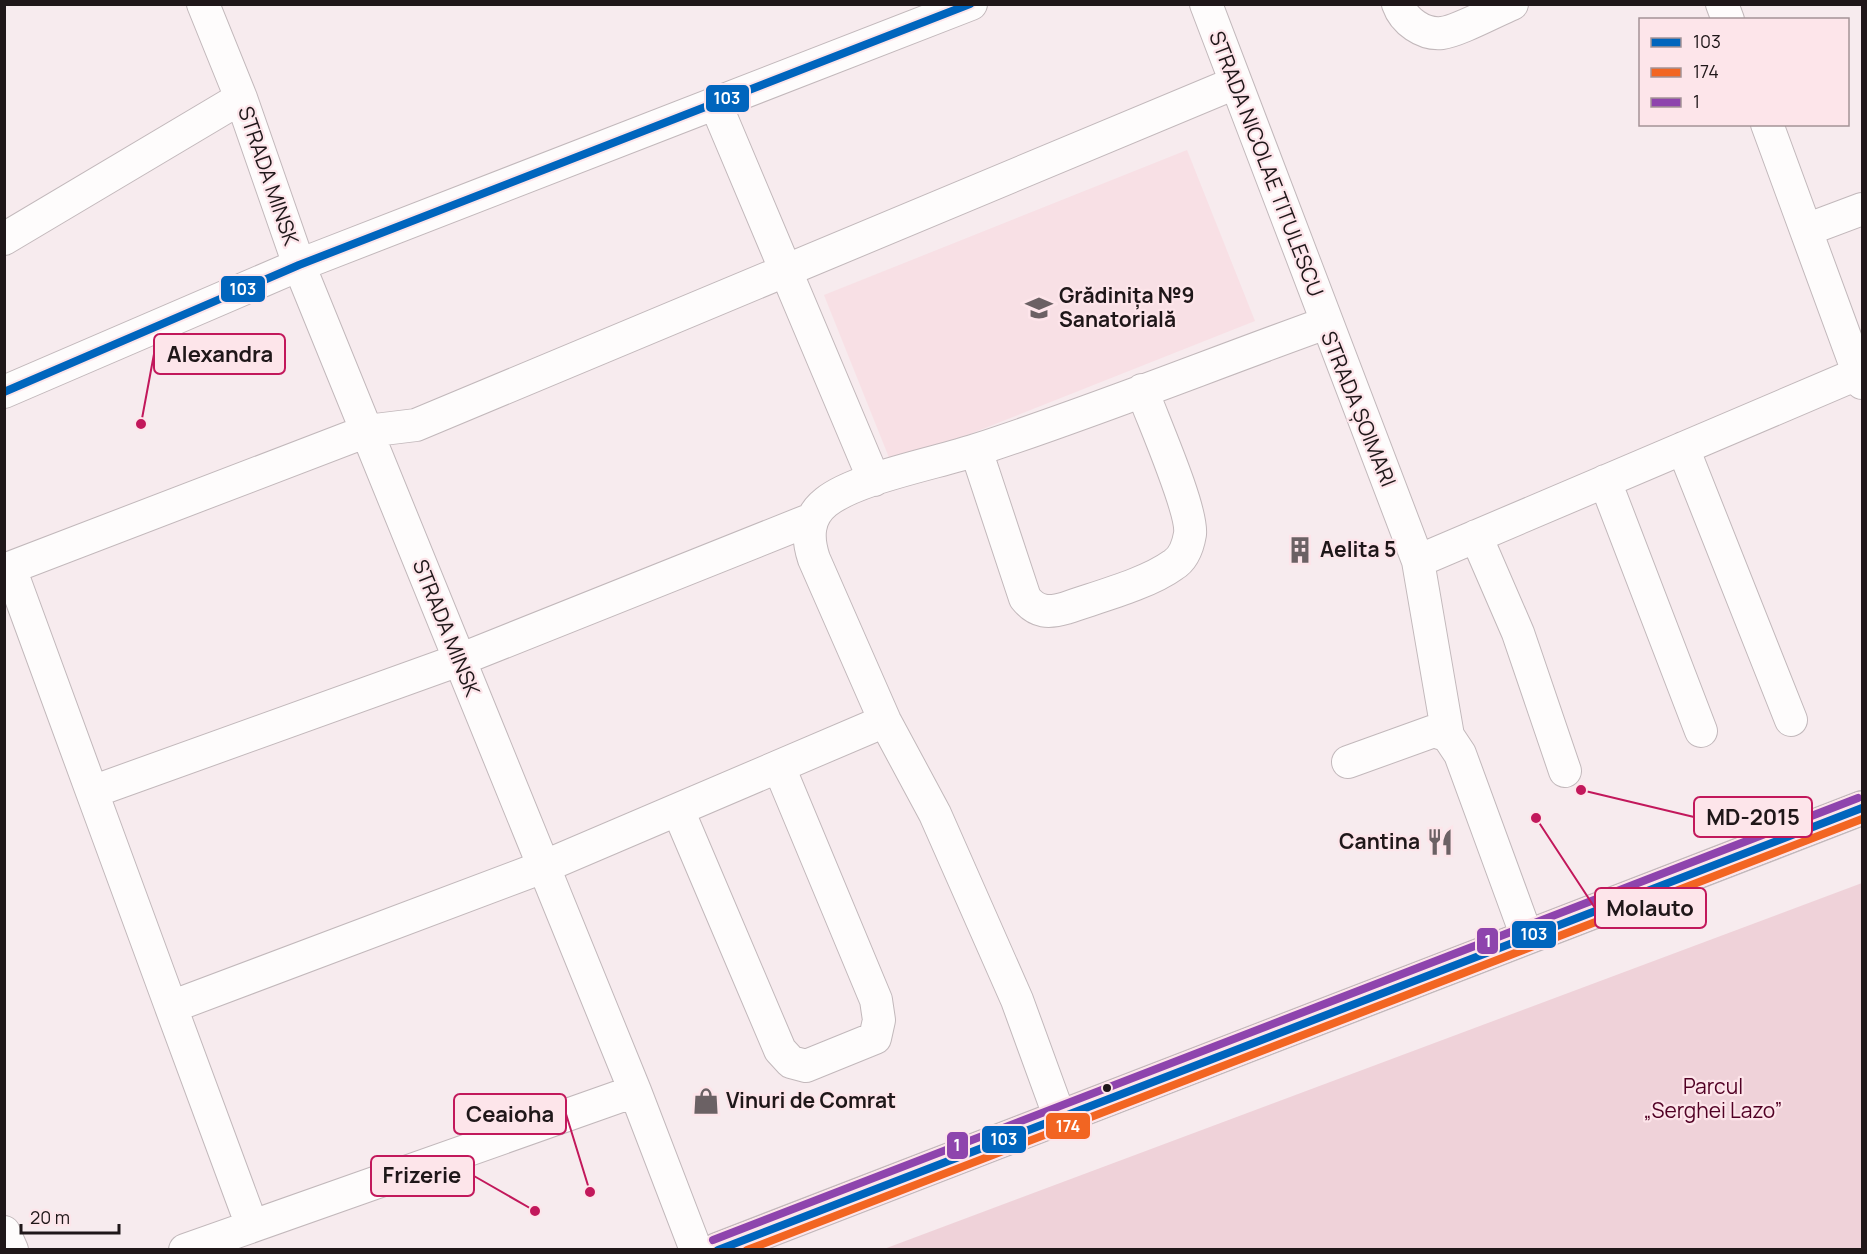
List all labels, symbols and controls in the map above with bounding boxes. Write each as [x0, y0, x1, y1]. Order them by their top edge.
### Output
legend [1639, 18, 1849, 126]
street label: STRADA NICOLAE TITULESCU [1203, 27, 1331, 300]
text: 103 [1693, 29, 1721, 53]
text: 174 [1693, 59, 1719, 83]
line badge: 103 [705, 84, 750, 113]
text: 103 [714, 87, 740, 109]
text: 1 [1693, 89, 1700, 113]
street label: STRADA MINSK [232, 102, 306, 250]
line badge: 103 [220, 275, 266, 303]
text: 103 [230, 278, 256, 300]
place label: Grădinița №9 Sanatorială [1059, 281, 1195, 333]
school or university icon: Grădinița №9 Sanatorială [1024, 293, 1054, 323]
street label: STRADA ȘOIMARI [1315, 327, 1403, 491]
callout: Alexandra [154, 334, 285, 374]
text: Alexandra [167, 339, 273, 369]
building icon: Aelita 5 [1285, 535, 1315, 565]
place label: Aelita 5 [1320, 535, 1396, 563]
street label: STRADA MINSK [407, 555, 487, 701]
callout: MD-2015 [1694, 797, 1812, 837]
text: MD-2015 [1706, 802, 1800, 832]
place label: Cantina [1339, 827, 1420, 855]
restaurant icon: Cantina [1425, 827, 1455, 857]
callout: Molauto [1595, 888, 1706, 928]
text: Molauto [1606, 893, 1694, 923]
line badge: 103 [1511, 920, 1557, 949]
text: 103 [1521, 923, 1547, 945]
line badge: 1 [1476, 927, 1499, 955]
text: 1 [1484, 930, 1492, 952]
park label: Parcul „Serghei Lazo” [1644, 1072, 1782, 1124]
unlabelled marker [1101, 1082, 1113, 1094]
shop icon: Vinuri de Comrat [691, 1086, 721, 1116]
place label: Vinuri de Comrat [726, 1086, 896, 1114]
callout: Ceaioha [454, 1094, 566, 1134]
text: Ceaioha [466, 1099, 554, 1129]
line badge: 174 [1045, 1112, 1091, 1140]
text: 174 [1056, 1115, 1080, 1137]
line badge: 103 [981, 1125, 1027, 1154]
text: 103 [991, 1128, 1017, 1150]
line badge: 1 [946, 1131, 969, 1160]
text: 1 [953, 1134, 961, 1156]
callout: Frizerie [371, 1156, 474, 1196]
text: Frizerie [383, 1160, 461, 1190]
scale bar [21, 1197, 118, 1235]
text: 20 m [30, 1205, 70, 1229]

